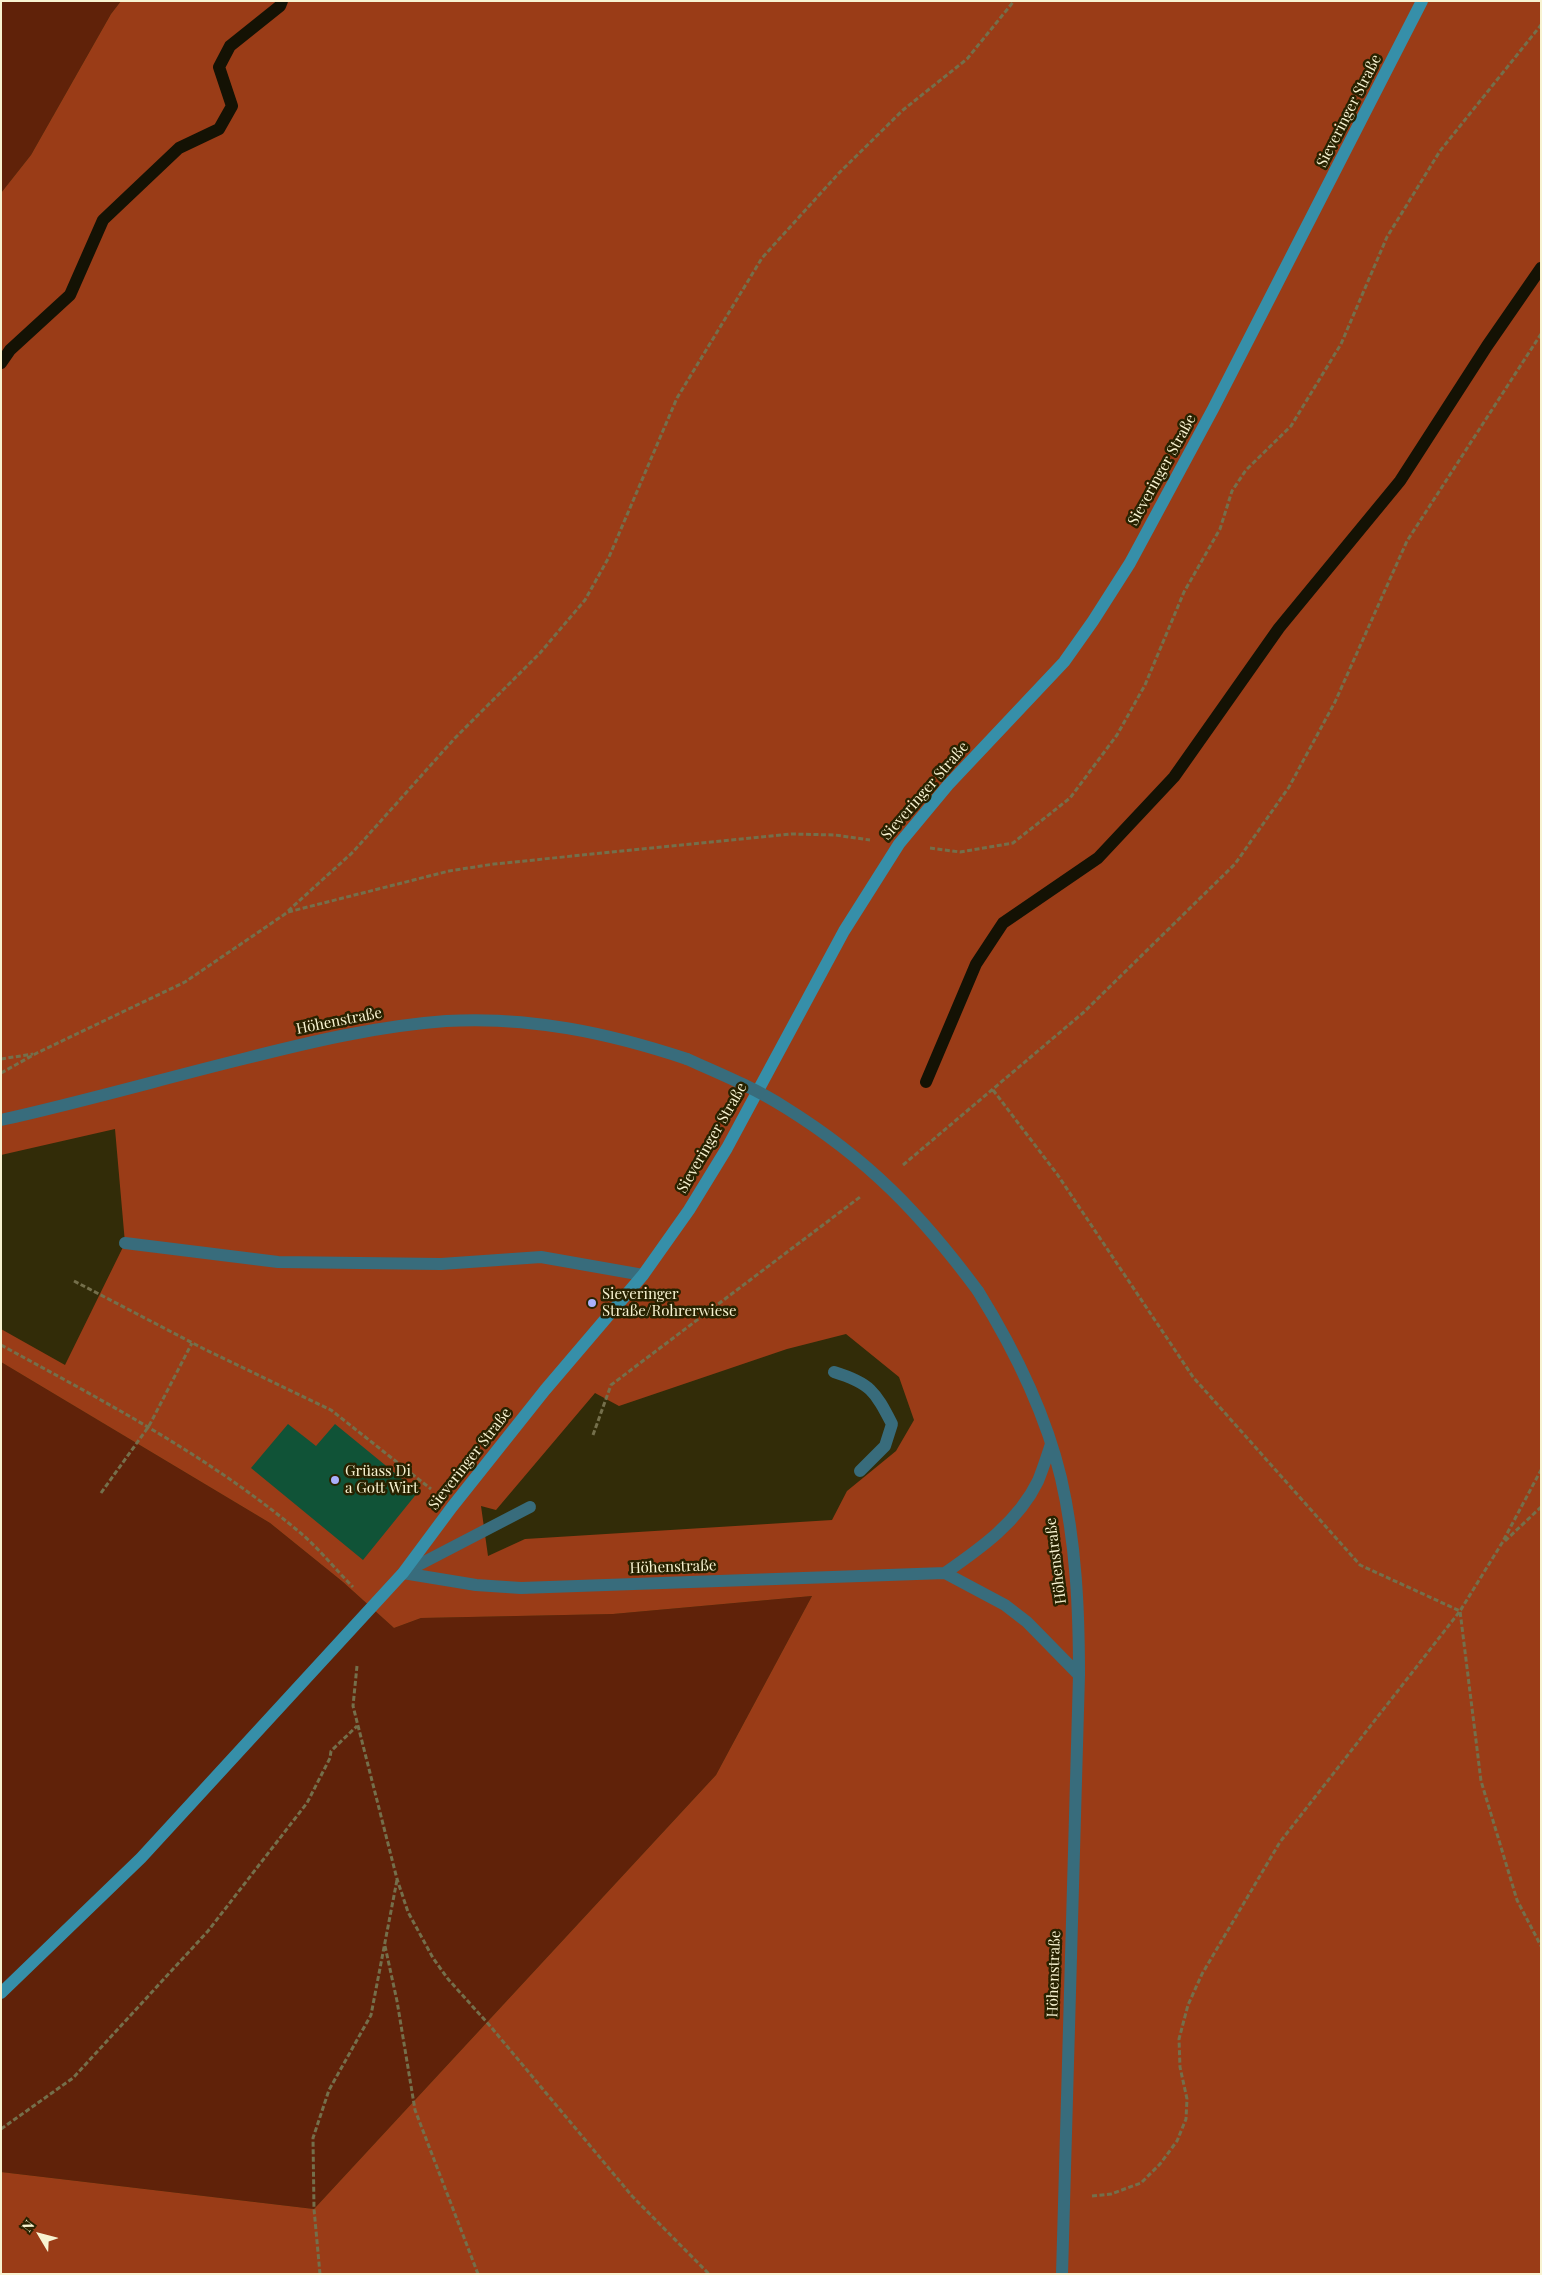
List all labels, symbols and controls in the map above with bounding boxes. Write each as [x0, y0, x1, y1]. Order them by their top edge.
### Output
street label: Sieveringer Straße [1313, 52, 1385, 170]
street label: Sieveringer Straße [1124, 411, 1200, 529]
street label: Sieveringer Straße [877, 738, 973, 844]
street label: Höhenstraße [295, 1004, 383, 1038]
street label: Sieveringer Straße [673, 1080, 751, 1196]
place label: Sieveringer Straße/Rohrerwiese [602, 1285, 737, 1320]
marker: Sieveringer Straße/Rohrerwiese [586, 1297, 598, 1309]
street label: Sieveringer Straße [425, 1404, 515, 1514]
place label: Grüass Di a Gott Wirt [345, 1462, 418, 1497]
marker: Grüass Di a Gott Wirt [329, 1474, 341, 1486]
street label: Höhenstraße [1042, 1517, 1070, 1605]
street label: Höhenstraße [629, 1556, 717, 1578]
street label: Höhenstraße [1043, 1930, 1065, 2018]
north arrow [15, 2210, 65, 2260]
text: N [17, 2216, 38, 2235]

